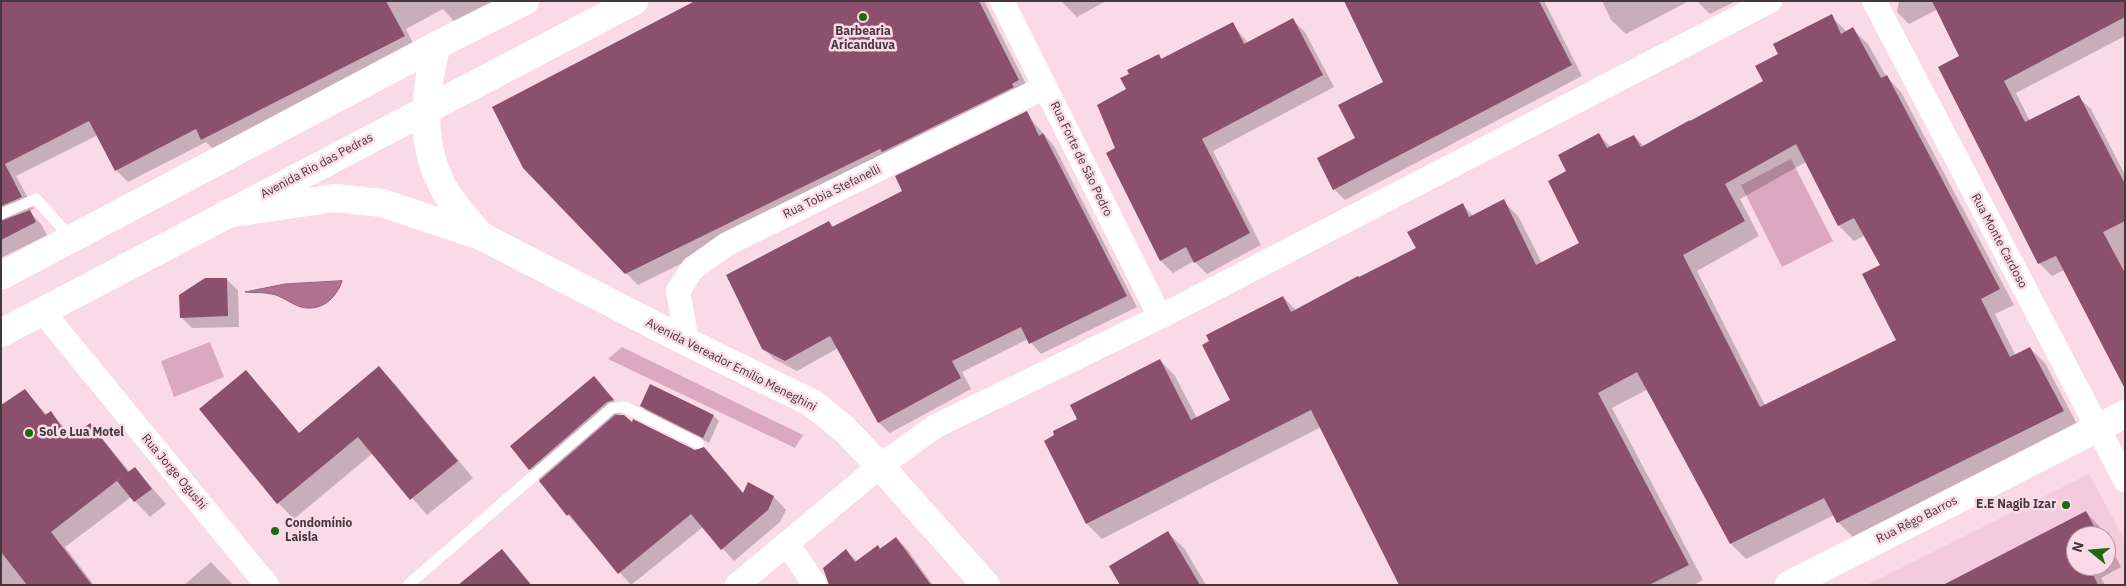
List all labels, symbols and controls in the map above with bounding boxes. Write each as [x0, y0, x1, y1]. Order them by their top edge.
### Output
marker: Barbearia Aricanduva [857, 11, 869, 23]
place label: Barbearia Aricanduva [831, 25, 895, 53]
street label: Rua Forte de São Pedro [1047, 99, 1115, 219]
street label: Avenida Rio das Pedras [258, 130, 376, 202]
street label: Rua Tobia Stefanelli [781, 162, 883, 222]
street label: Rua Monte Cardoso [1968, 191, 2030, 291]
street label: Avenida Vereador Emílio Meneghini [643, 316, 819, 414]
place label: Sol e Lua Motel [39, 426, 124, 440]
marker: Sol e Lua Motel [23, 427, 35, 439]
street label: Rua Jorge Ogushi [138, 432, 210, 512]
street label: Rua Rêgo Barros [1874, 493, 1960, 547]
place label: E.E Nagib Izar [1976, 498, 2056, 512]
marker: E.E Nagib Izar [2060, 499, 2072, 511]
place label: Condomínio Laisla [285, 517, 352, 545]
marker: Condomínio Laisla [269, 525, 281, 537]
north arrow [2066, 526, 2116, 576]
text: N [2068, 539, 2088, 554]

